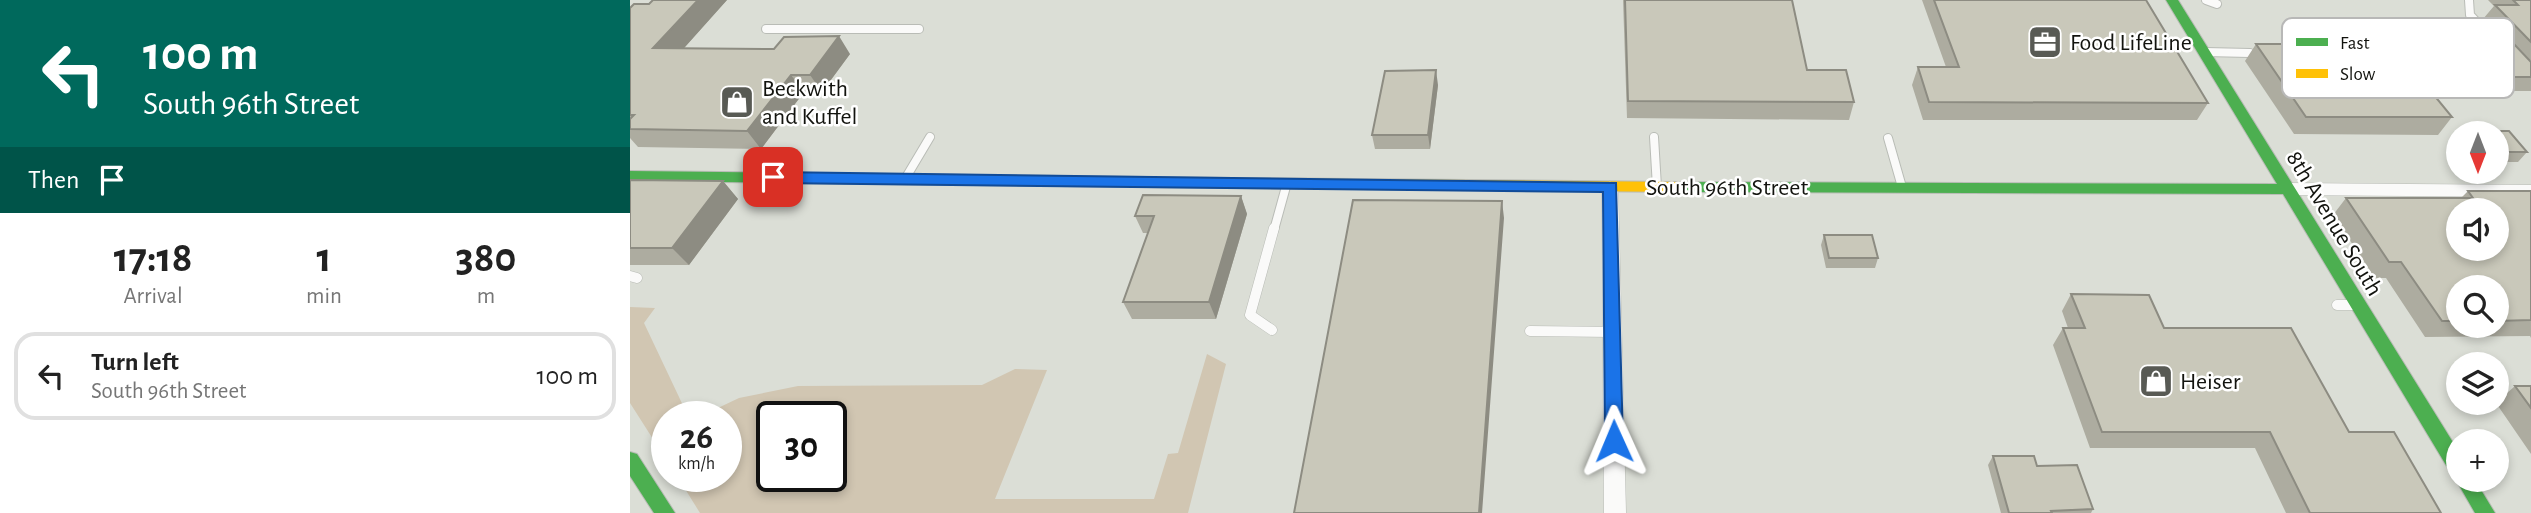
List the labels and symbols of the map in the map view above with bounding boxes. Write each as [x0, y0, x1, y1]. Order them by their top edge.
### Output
legend [2282, 18, 2514, 98]
office icon: Food LifeLine [2026, 23, 2064, 61]
place label: Food LifeLine [2070, 31, 2192, 55]
text: Fast [2340, 34, 2370, 53]
text: Slow [2340, 65, 2376, 84]
place label: Beckwith and Kuffel [762, 77, 857, 129]
shop icon: Beckwith and Kuffel [718, 83, 756, 121]
north arrow [2446, 121, 2510, 184]
pin [743, 147, 803, 207]
street label: 8th Avenue South [2282, 147, 2387, 300]
street label: South 96th Street [1646, 176, 1808, 200]
shop icon: Heiser [2137, 362, 2175, 400]
place label: Heiser [2180, 370, 2241, 394]
speed limit sign: 30 [756, 401, 847, 492]
position arrow [1577, 404, 1651, 478]

